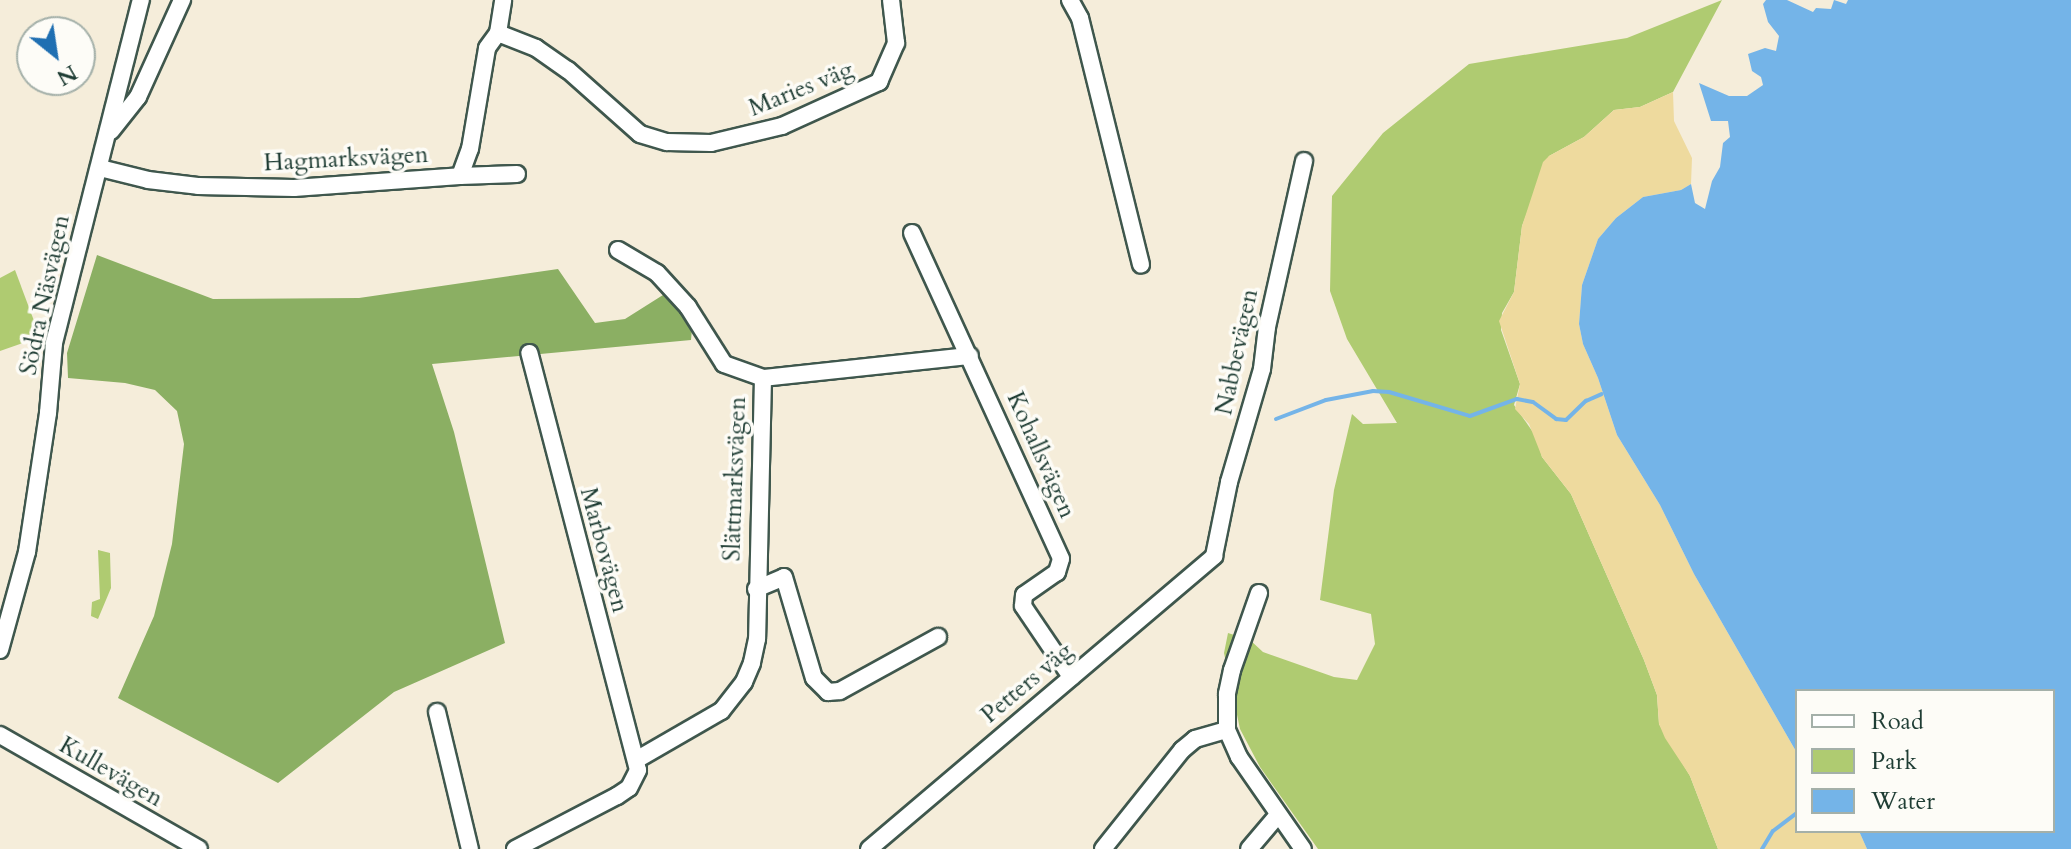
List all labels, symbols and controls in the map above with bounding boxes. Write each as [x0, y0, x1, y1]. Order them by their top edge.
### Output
north arrow [16, 16, 96, 96]
street label: Maries väg [745, 55, 857, 123]
text: N [51, 57, 83, 93]
street label: Hagmarksvägen [263, 140, 429, 178]
street label: Södra Näsvägen [14, 212, 76, 378]
street label: Nabbevägen [1210, 286, 1264, 418]
street label: Kohallsvägen [1000, 387, 1082, 523]
street label: Slättmarksvägen [718, 396, 752, 562]
street label: Marbovägen [573, 484, 635, 616]
street label: Petters väg [975, 636, 1079, 730]
legend [1795, 689, 2055, 833]
text: Road [1871, 705, 1924, 738]
street label: Kullevägen [54, 731, 168, 813]
text: Park [1871, 745, 1917, 778]
text: Water [1871, 785, 1935, 818]

